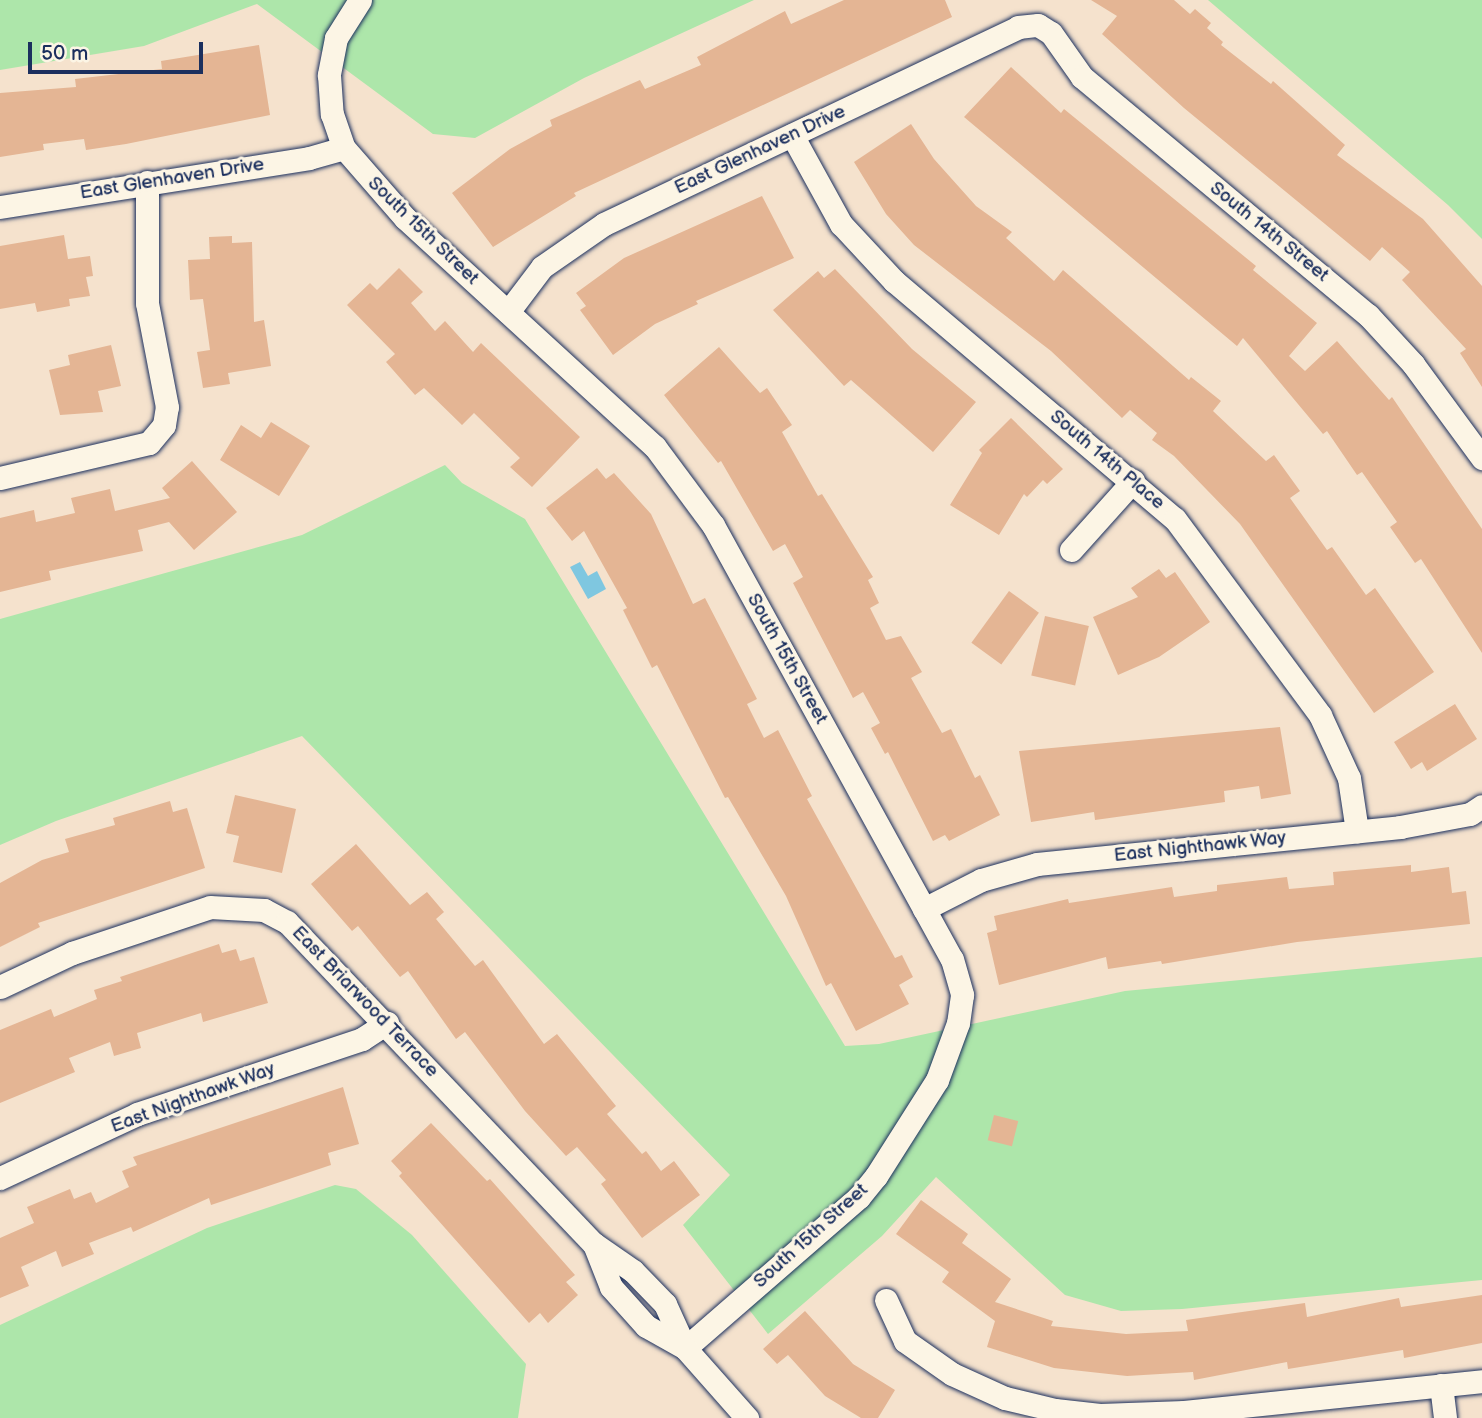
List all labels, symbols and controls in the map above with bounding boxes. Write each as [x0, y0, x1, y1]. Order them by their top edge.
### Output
scale bar [32, 28, 206, 72]
text: 50 m [41, 41, 88, 66]
street label: East Glenhaven Drive [671, 100, 849, 200]
street label: East Glenhaven Drive [78, 153, 266, 205]
street label: South 15th Street [363, 172, 483, 290]
street label: South 14th Street [1205, 177, 1333, 287]
street label: South 14th Place [1045, 405, 1169, 515]
street label: South 15th Street [742, 590, 832, 728]
street label: East Nighthawk Way [1112, 827, 1288, 867]
street label: East Briarwood Terrace [287, 921, 443, 1083]
street label: East Nighthawk Way [107, 1058, 279, 1138]
street label: South 15th Street [749, 1179, 873, 1293]

